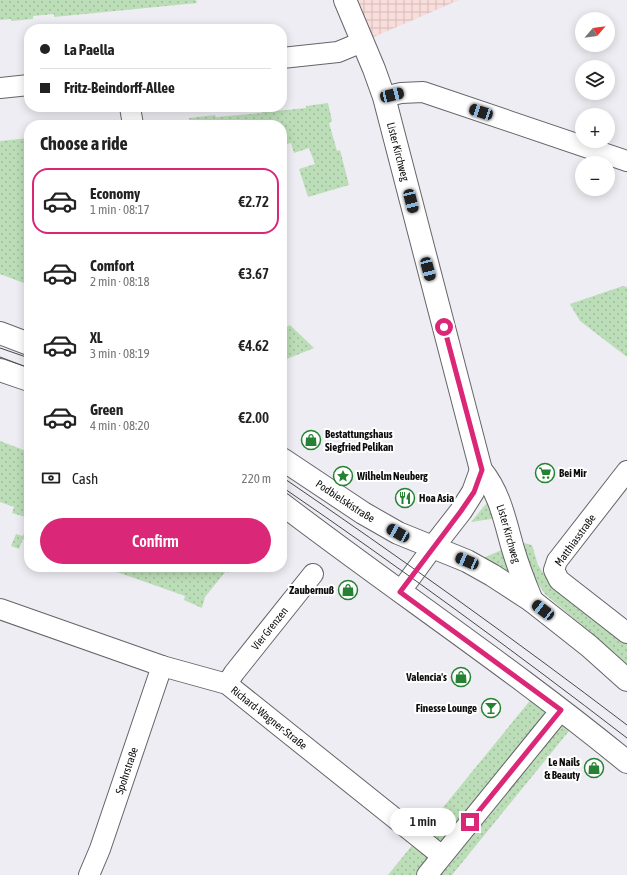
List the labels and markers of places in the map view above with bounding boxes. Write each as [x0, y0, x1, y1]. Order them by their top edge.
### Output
place label: Bestattungshaus Siegfried Pelikan [325, 428, 393, 453]
shop icon: Bestattungshaus Siegfried Pelikan [300, 429, 322, 451]
supermarket icon: Bei Mir [534, 462, 556, 484]
place icon: Wilhelm Neuberg [332, 465, 354, 487]
place label: Bei Mir [559, 467, 587, 479]
place label: Wilhelm Neuberg [356, 470, 428, 482]
restaurant icon: Hoa Asia [394, 487, 416, 509]
place label: Hoa Asia [419, 492, 454, 504]
shop icon: Zaubernuß [337, 579, 359, 601]
place label: Zaubernuß [289, 584, 334, 596]
shop icon: Valencia's [450, 666, 472, 688]
place label: Valencia's [405, 671, 447, 683]
bar icon: Finesse Lounge [480, 697, 502, 719]
place label: Finesse Lounge [416, 702, 477, 714]
place label: Le Nails & Beauty [544, 756, 580, 781]
shop icon: Le Nails & Beauty [583, 757, 605, 779]

